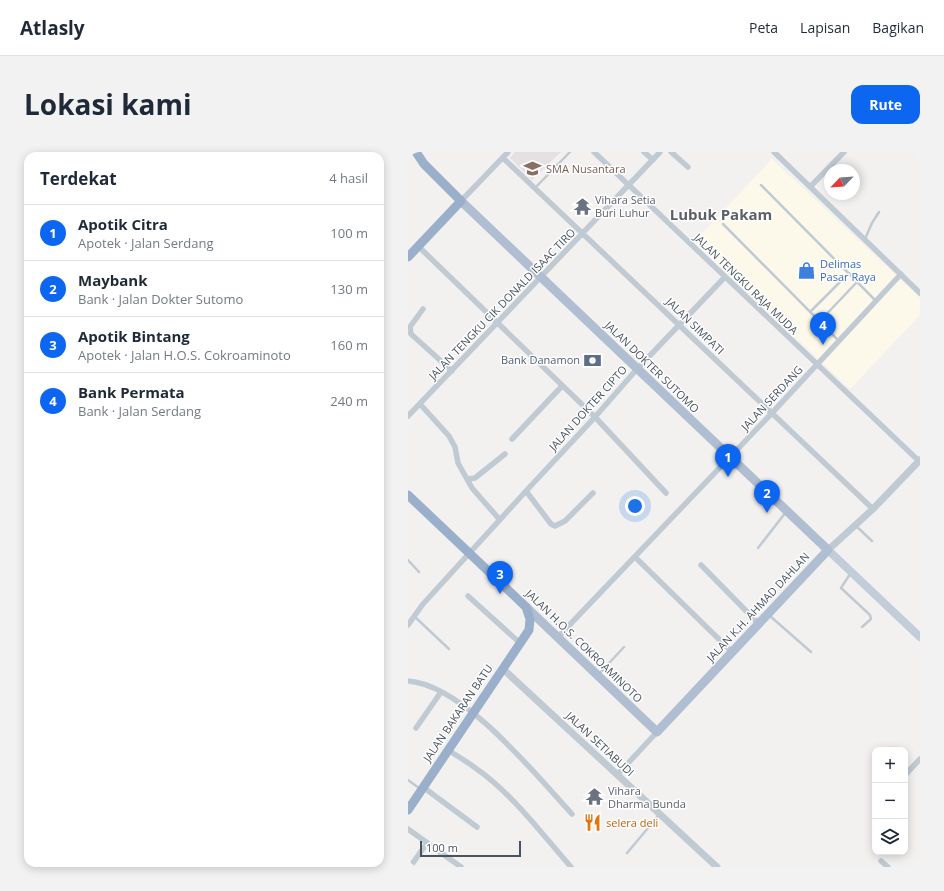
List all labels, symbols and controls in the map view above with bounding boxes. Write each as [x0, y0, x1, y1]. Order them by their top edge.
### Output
text: Atlasly [20, 15, 85, 41]
text: Peta [749, 18, 778, 37]
text: Lapisan [800, 18, 850, 37]
text: Bagikan [872, 18, 924, 37]
text: Lokasi kami [24, 85, 191, 123]
button: Rute [851, 85, 920, 124]
school or university icon: SMA Nusantara [523, 159, 543, 179]
place label: SMA Nusantara [546, 161, 626, 176]
north arrow [824, 164, 860, 200]
text: Terdekat [40, 167, 117, 190]
text: 4 hasil [329, 169, 368, 187]
place label: Vihara Setia Buri Luhur [595, 192, 656, 220]
temple icon: Vihara Setia Buri Luhur [572, 196, 592, 216]
district label: Lubuk Pakam [670, 204, 772, 224]
text: Apotik Citra [78, 214, 168, 234]
text: 1 [49, 224, 57, 242]
text: 100 m [330, 224, 368, 242]
street label: JALAN TENGKU CIK DONALD ISAAC TIRO [424, 225, 578, 383]
street label: JALAN TENGKU RAJA MUDA [690, 229, 802, 337]
text: Apotek · Jalan Serdang [78, 234, 213, 252]
place label: Delimas Pasar Raya [820, 256, 876, 284]
shop icon: Delimas Pasar Raya [797, 260, 817, 280]
text: Maybank [78, 270, 147, 290]
text: 2 [49, 280, 57, 298]
text: 130 m [330, 280, 368, 298]
text: Bank · Jalan Dokter Sutomo [78, 290, 243, 308]
street label: JALAN SIMPATI [662, 293, 728, 357]
pin: 4 [810, 312, 836, 345]
street label: JALAN DOKTER SUTOMO [601, 317, 703, 416]
text: Apotik Bintang [78, 326, 190, 346]
text: 3 [49, 336, 57, 354]
text: 160 m [330, 336, 368, 354]
text: Apotek · Jalan H.O.S. Cokroaminoto [78, 346, 291, 364]
bank icon: Bank Danamon [583, 350, 603, 370]
place label: Bank Danamon [501, 352, 580, 367]
street label: JALAN DOKTER CIPTO [545, 362, 630, 454]
street label: JALAN SERDANG [737, 362, 806, 434]
text: Bank Permata [78, 382, 185, 402]
text: 4 [49, 392, 57, 410]
text: 240 m [330, 392, 368, 410]
text: Bank · Jalan Serdang [78, 402, 201, 420]
pin: 1 [715, 444, 741, 477]
pin: 2 [754, 480, 780, 513]
your location [625, 496, 645, 516]
street label: JALAN K.H. AHMAD DAHLAN [702, 549, 812, 665]
pin: 3 [487, 561, 513, 594]
street label: JALAN H.O.S. COKROAMINOTO [522, 585, 646, 706]
street label: JALAN BAKARAN BATU [419, 661, 496, 765]
street label: JALAN SETIABUDI [562, 707, 638, 779]
map controls [872, 747, 908, 855]
button: + [872, 747, 908, 783]
place label: Vihara Dharma Bunda [608, 783, 686, 811]
button: − [872, 783, 908, 819]
temple icon: Vihara Dharma Bunda [585, 787, 605, 807]
restaurant icon: selera deli [583, 813, 603, 833]
place label: selera deli [606, 815, 658, 830]
button: layers [872, 819, 908, 855]
scale bar [420, 839, 521, 858]
text: 100 m [426, 840, 458, 855]

